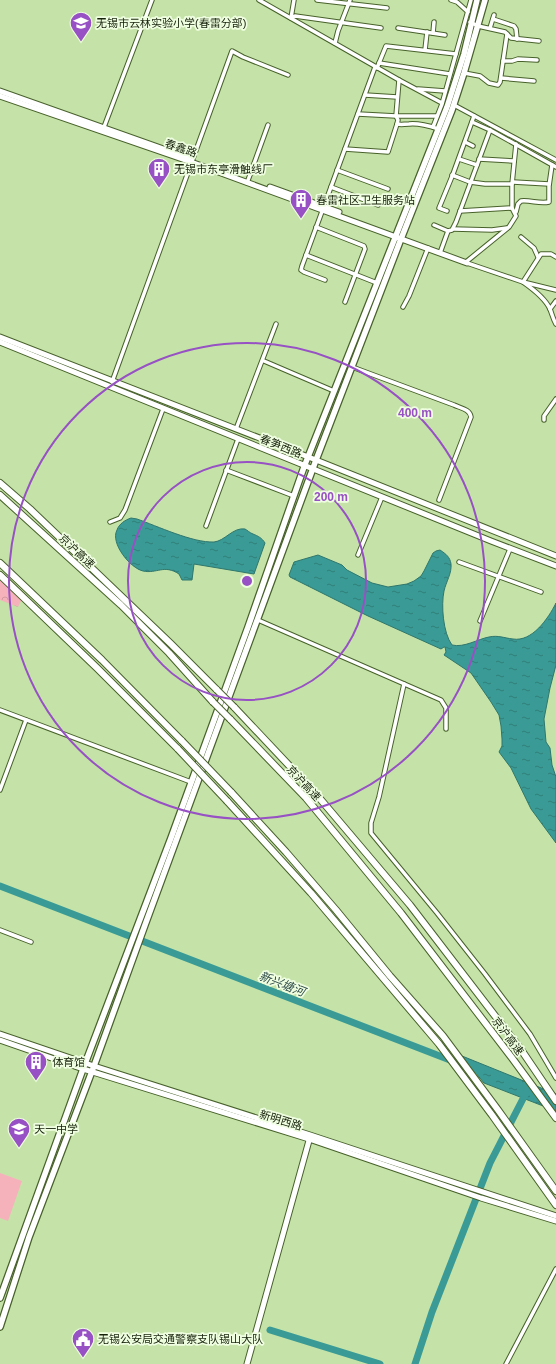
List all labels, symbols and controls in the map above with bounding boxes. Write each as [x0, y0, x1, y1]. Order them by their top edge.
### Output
school or university icon: 无锡市云林实验小学(春雷分部) [68, 10, 94, 43]
place label: 无锡市云林实验小学(春雷分部) [96, 17, 246, 29]
street label: 春鑫路 [163, 137, 199, 159]
building icon: 无锡市东亭滑触线厂 [146, 156, 172, 189]
place label: 无锡市东亭滑触线厂 [174, 163, 273, 175]
building icon: 春雷社区卫生服务站 [288, 187, 314, 220]
place label: 春雷社区卫生服务站 [316, 194, 415, 206]
text: 400 m [398, 406, 432, 420]
street label: 春笋西路 [258, 432, 304, 460]
text: 200 m [314, 490, 348, 504]
street label: 京沪高速 [57, 532, 97, 570]
centre of rings [240, 574, 254, 588]
street label: 京沪高速 [285, 763, 323, 803]
water label: 新兴塘河 [257, 969, 309, 1000]
street label: 京沪高速 [490, 1015, 526, 1057]
building icon: 体育馆 [23, 1049, 49, 1082]
place label: 体育馆 [52, 1056, 85, 1068]
street label: 新明西路 [258, 1108, 304, 1132]
school or university icon: 天一中学 [6, 1116, 32, 1149]
place label: 天一中学 [34, 1123, 78, 1135]
public building icon: 无锡公安局交通警察支队锡山大队 [70, 1326, 96, 1359]
place label: 无锡公安局交通警察支队锡山大队 [98, 1333, 263, 1345]

